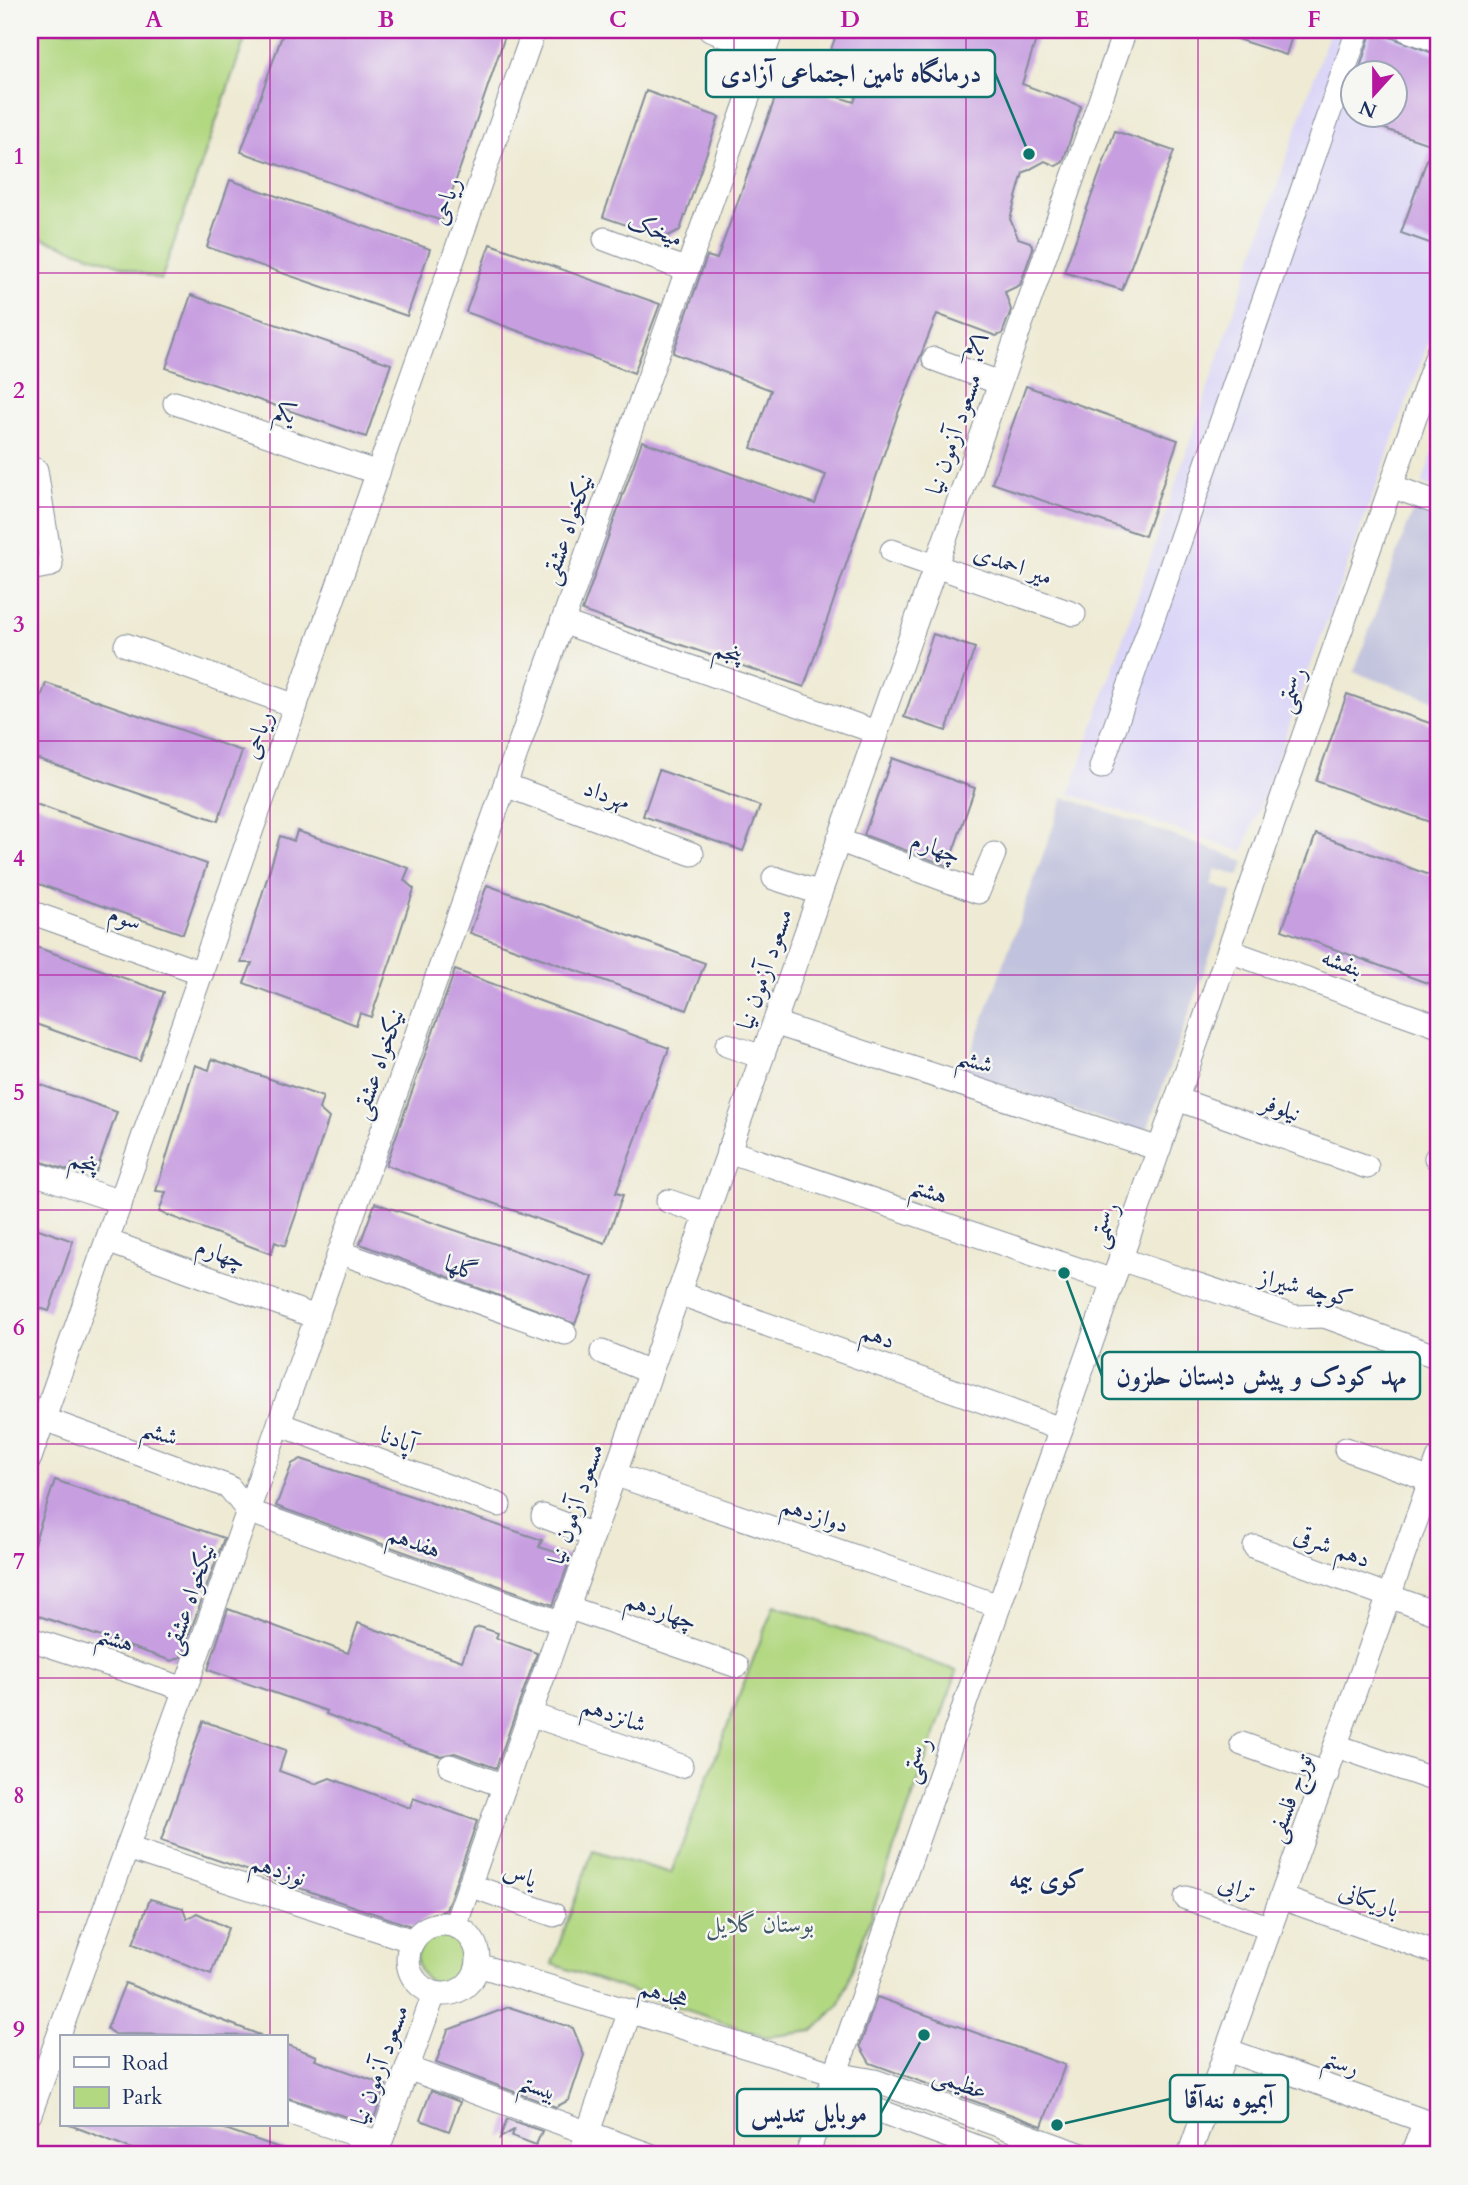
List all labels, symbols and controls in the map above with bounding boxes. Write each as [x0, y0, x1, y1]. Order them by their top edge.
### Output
text: A [145, 4, 163, 35]
text: B [378, 4, 394, 35]
text: C [609, 4, 627, 35]
text: D [840, 4, 860, 35]
text: E [1075, 4, 1089, 35]
text: F [1307, 4, 1321, 35]
callout: درمانگاه تامین اجتماعی آزادی [706, 50, 995, 97]
text: درمانگاه تامین اجتماعی آزادی [720, 56, 982, 91]
north arrow [1338, 60, 1408, 130]
text: N [1355, 94, 1381, 124]
text: 1 [13, 141, 25, 172]
street label: ریاحی [422, 173, 470, 229]
street label: میخک [622, 204, 688, 256]
street label: یکم [959, 327, 993, 370]
street label: مسعود آزمون نیا [918, 369, 990, 499]
text: 2 [13, 375, 25, 406]
street label: یکم [268, 394, 302, 437]
street label: نیکخواه عشقی [533, 469, 601, 589]
street label: میر احمدی [969, 536, 1057, 594]
text: 3 [13, 609, 25, 640]
street label: پنجم [707, 632, 749, 678]
street label: رستمی [1269, 663, 1315, 717]
street label: ریاحی [234, 707, 282, 763]
street label: مهرداد [579, 771, 635, 819]
street label: چهارم [905, 824, 966, 876]
text: 4 [13, 843, 25, 874]
street label: سوم [103, 897, 146, 943]
street label: مسعود آزمون نیا [729, 904, 801, 1034]
street label: بنفشه [1317, 940, 1367, 986]
street label: نیکخواه عشقی [344, 1004, 412, 1124]
street label: ششم [950, 1040, 997, 1089]
text: 5 [13, 1077, 25, 1108]
street label: نیلوفر [1254, 1085, 1305, 1130]
street label: پنجم [63, 1142, 105, 1188]
street label: هشتم [903, 1169, 952, 1219]
street label: رستمی [1082, 1198, 1128, 1252]
street label: چهارم [190, 1230, 251, 1282]
street label: گلها [440, 1247, 482, 1289]
street label: کوچه شیراز [1254, 1260, 1356, 1316]
text: 6 [13, 1312, 25, 1343]
street label: دهم [855, 1315, 900, 1362]
callout: مهد کودک و پیش دبستان حلزون [1102, 1352, 1420, 1399]
text: مهد کودک و پیش دبستان حلزون [1116, 1359, 1406, 1394]
street label: ششم [135, 1411, 183, 1461]
street label: آپادنا [375, 1418, 423, 1463]
street label: مسعود آزمون نیا [540, 1439, 612, 1569]
street label: دوازدهم [775, 1488, 853, 1547]
street label: هفدهم [381, 1517, 445, 1572]
street label: دهم شرقی [1287, 1518, 1375, 1581]
street label: نیکخواه عشقی [155, 1539, 223, 1659]
text: 7 [13, 1546, 25, 1577]
street label: چهاردهم [619, 1583, 702, 1643]
street label: هشتم [90, 1617, 138, 1667]
street label: شانزدهم [576, 1689, 651, 1746]
street label: رستمی [894, 1733, 940, 1787]
street label: تورج فلسفی [1259, 1749, 1325, 1848]
text: 8 [13, 1780, 25, 1811]
street label: نوزدهم [244, 1846, 310, 1899]
street label: یاس [498, 1854, 543, 1897]
district label: کوی بیمه [1009, 1862, 1085, 1897]
street label: ترابی [1214, 1866, 1260, 1910]
street label: باریکانی [1334, 1874, 1404, 1926]
park label: بوستان گلایل [706, 1908, 814, 1941]
street label: هجدهم [634, 1971, 693, 2022]
street label: مسعود آزمون نیا [343, 2000, 417, 2130]
text: 9 [13, 2014, 25, 2045]
legend [60, 2035, 287, 2126]
street label: رستم [1316, 2041, 1364, 2091]
text: Road [122, 2049, 168, 2078]
street label: عظیمی [928, 2058, 992, 2108]
street label: بیستم [512, 2065, 562, 2116]
callout: آبمیوه ننه‌آقا [1170, 2075, 1288, 2122]
text: آبمیوه ننه‌آقا [1184, 2082, 1277, 2117]
text: Park [122, 2083, 163, 2112]
callout: موبایل تندیس [737, 2089, 881, 2136]
text: موبایل تندیس [751, 2096, 867, 2132]

